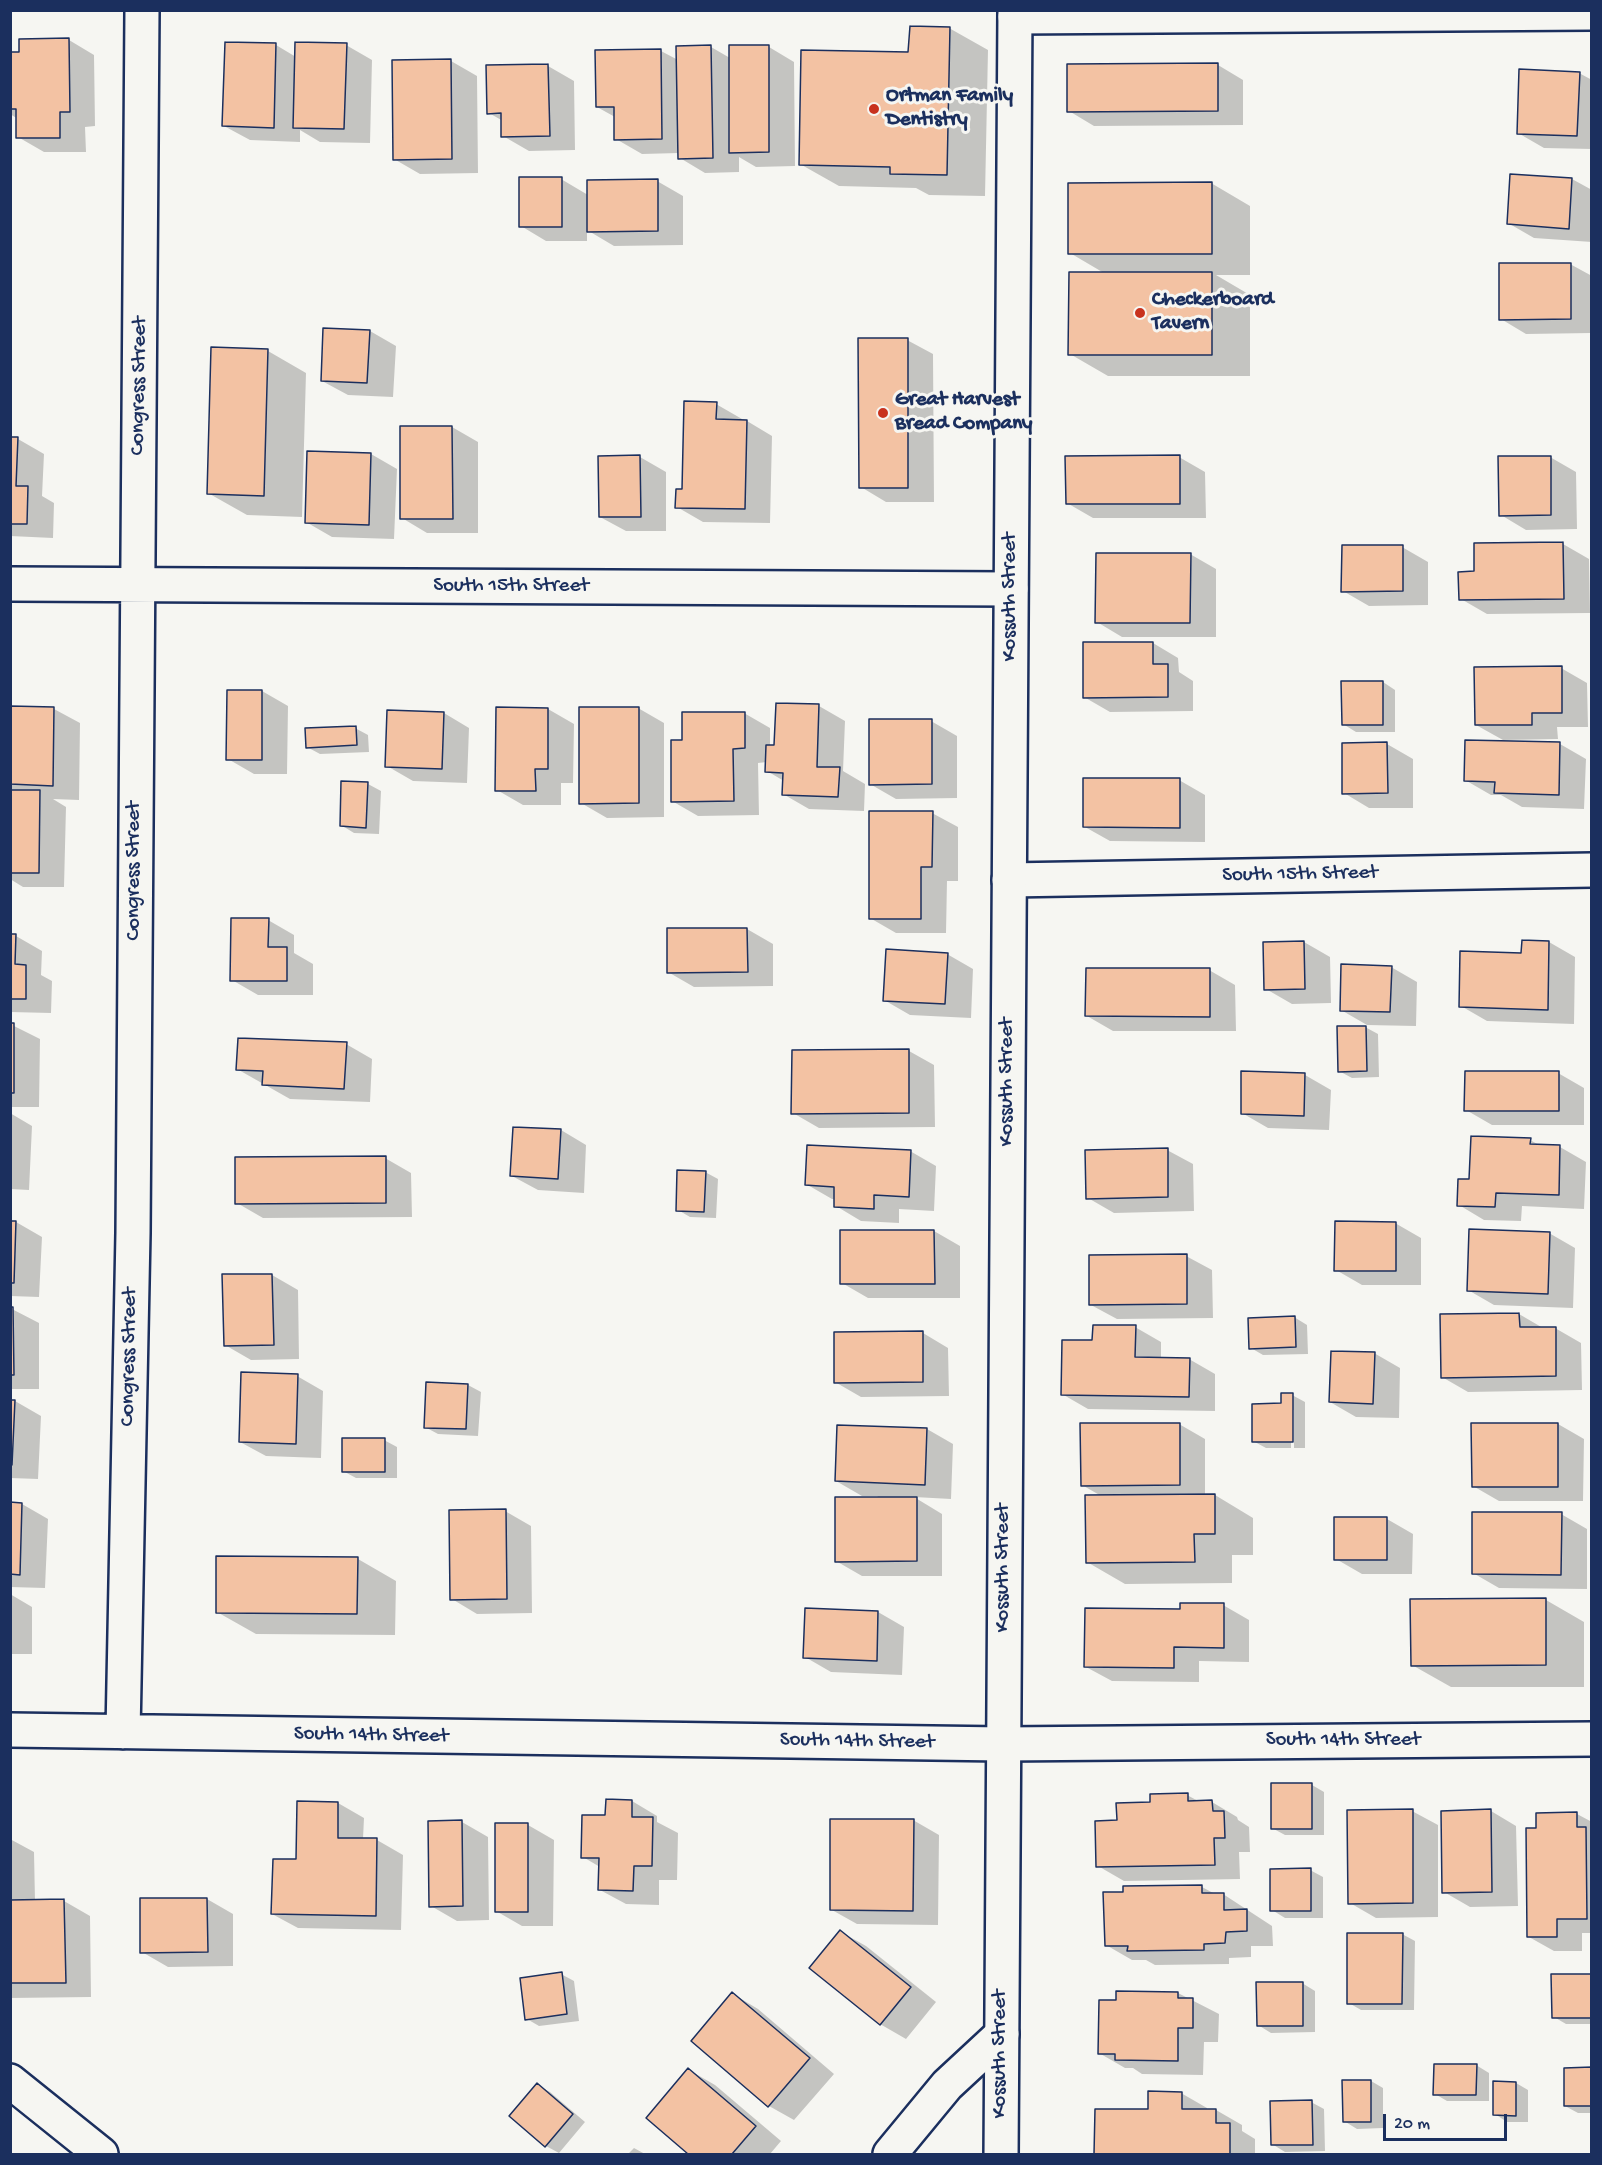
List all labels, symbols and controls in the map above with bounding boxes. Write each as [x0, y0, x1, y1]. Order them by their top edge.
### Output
place label: Ortman Family Dentistry [886, 84, 1013, 134]
marker: Ortman Family Dentistry [867, 102, 881, 116]
place label: Checkerboard Tavern [1152, 288, 1274, 338]
marker: Checkerboard Tavern [1133, 306, 1147, 320]
street label: Congress Street [126, 316, 154, 456]
place label: Great Harvest Bread Company [895, 388, 1032, 438]
marker: Great Harvest Bread Company [876, 406, 890, 420]
street label: Kossuth Street [998, 533, 1024, 661]
street label: South 15th Street [433, 574, 589, 600]
street label: Congress Street [122, 802, 148, 940]
street label: South 15th Street [1222, 861, 1378, 889]
street label: Kossuth Street [995, 1018, 1021, 1146]
street label: Congress Street [116, 1287, 144, 1427]
street label: Kossuth Street [991, 1504, 1017, 1632]
street label: South 14th Street [294, 1722, 448, 1750]
street label: South 14th Street [780, 1728, 934, 1756]
street label: South 14th Street [1266, 1728, 1420, 1754]
street label: Kossuth Street [988, 1990, 1014, 2118]
scale bar [1386, 2102, 1510, 2140]
text: 20 m [1394, 2114, 1430, 2135]

